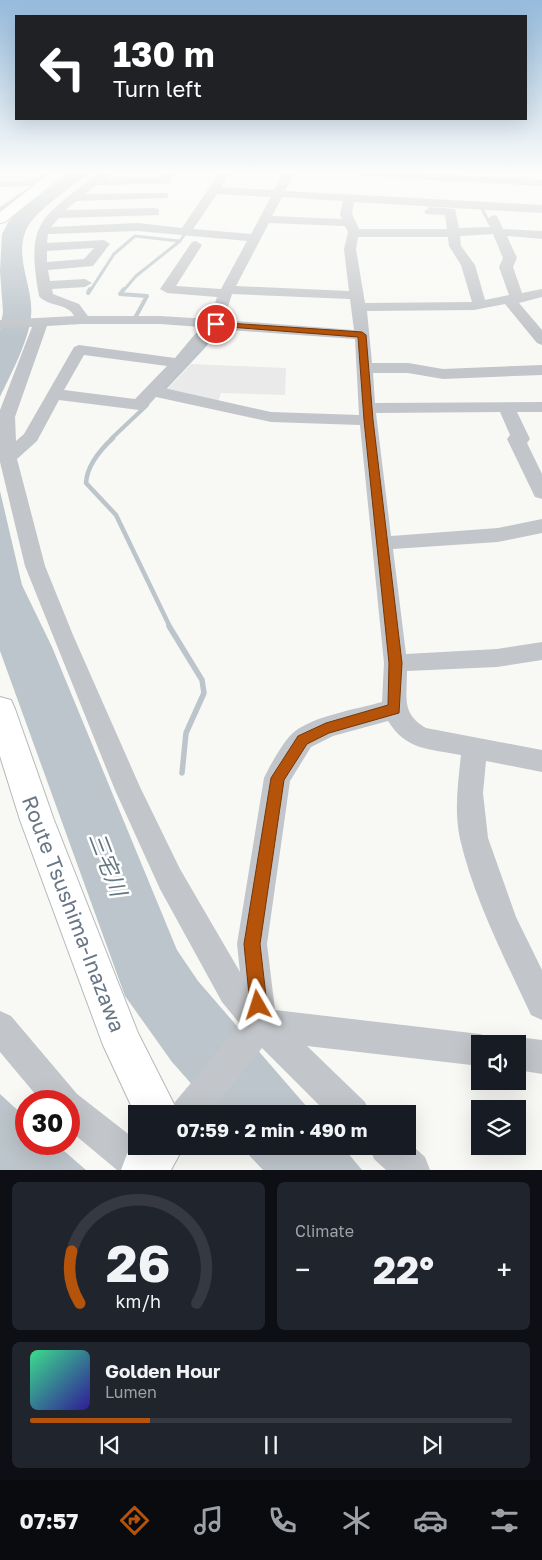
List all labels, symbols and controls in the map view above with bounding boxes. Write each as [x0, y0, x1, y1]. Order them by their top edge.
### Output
text: 130 m [113, 33, 215, 75]
icon: left [30, 35, 95, 100]
text: Turn left [113, 75, 202, 102]
pin [195, 303, 237, 345]
icon: arrive [202, 310, 230, 338]
street label: Route Tsushima-Inazawa [17, 792, 131, 1036]
water label: 三宅川 [84, 828, 134, 901]
position arrow [231, 978, 283, 1030]
map controls [471, 1035, 526, 1155]
button: sound [471, 1035, 526, 1090]
speed limit sign: 30 [15, 1090, 80, 1155]
button: layers [471, 1100, 526, 1155]
text: 07:59 · 2 min · 490 m [177, 1118, 367, 1141]
text: Climate [295, 1221, 354, 1241]
text: 26 [106, 1231, 171, 1293]
text: 22° [373, 1247, 434, 1292]
text: − [295, 1253, 310, 1286]
text: + [497, 1253, 512, 1286]
text: km/h [116, 1290, 161, 1312]
text: Golden Hour [105, 1359, 220, 1382]
text: Lumen [105, 1382, 157, 1402]
icon: previous [96, 1431, 124, 1459]
icon: pause [257, 1431, 285, 1459]
icon: next [418, 1431, 446, 1459]
icon: directions [117, 1503, 152, 1538]
icon: music [191, 1503, 226, 1538]
icon: phone [265, 1503, 300, 1538]
icon: climate [339, 1503, 374, 1538]
icon: car [413, 1503, 448, 1538]
icon: filters [487, 1503, 522, 1538]
text: 07:57 [20, 1507, 78, 1534]

